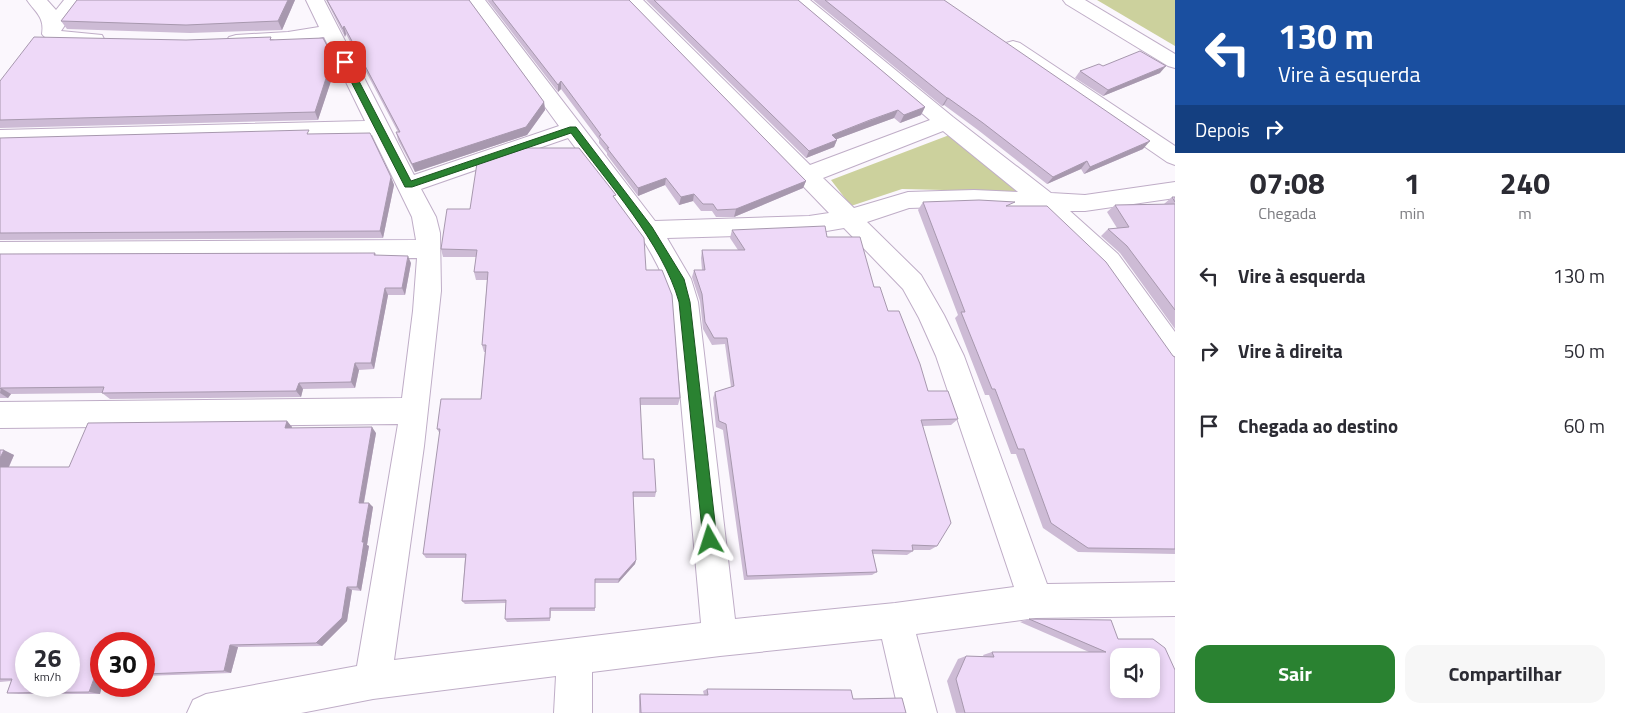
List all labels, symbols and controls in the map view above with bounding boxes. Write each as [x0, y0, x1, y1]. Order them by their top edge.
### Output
text: 130 m [1278, 9, 1374, 63]
icon: left [1195, 20, 1260, 85]
pin [324, 41, 366, 83]
icon: arrive [331, 48, 359, 76]
text: Vire à esquerda [1278, 57, 1421, 91]
text: Depois [1195, 115, 1250, 144]
icon: right [1260, 115, 1288, 143]
text: 07:08 [1250, 160, 1325, 206]
text: 1 [1404, 160, 1421, 206]
text: 240 [1500, 160, 1550, 206]
text: Chegada [1258, 201, 1316, 225]
text: min [1399, 201, 1425, 225]
text: m [1518, 201, 1532, 225]
text: Vire à esquerda [1238, 261, 1366, 290]
text: 130 m [1553, 261, 1605, 290]
icon: left [1195, 262, 1223, 290]
text: Vire à direita [1238, 336, 1343, 365]
text: 50 m [1564, 336, 1605, 365]
icon: right [1195, 337, 1223, 365]
text: Chegada ao destino [1238, 411, 1398, 440]
text: 60 m [1564, 411, 1605, 440]
icon: arrive [1195, 412, 1223, 440]
position arrow [683, 513, 735, 565]
speed limit sign: 30 [90, 632, 155, 697]
text: 26 [33, 639, 62, 677]
button: Sair [1195, 645, 1395, 703]
button: Compartilhar [1405, 645, 1605, 703]
map controls [1110, 648, 1160, 698]
button: sound [1110, 648, 1160, 698]
text: km/h [34, 667, 61, 686]

